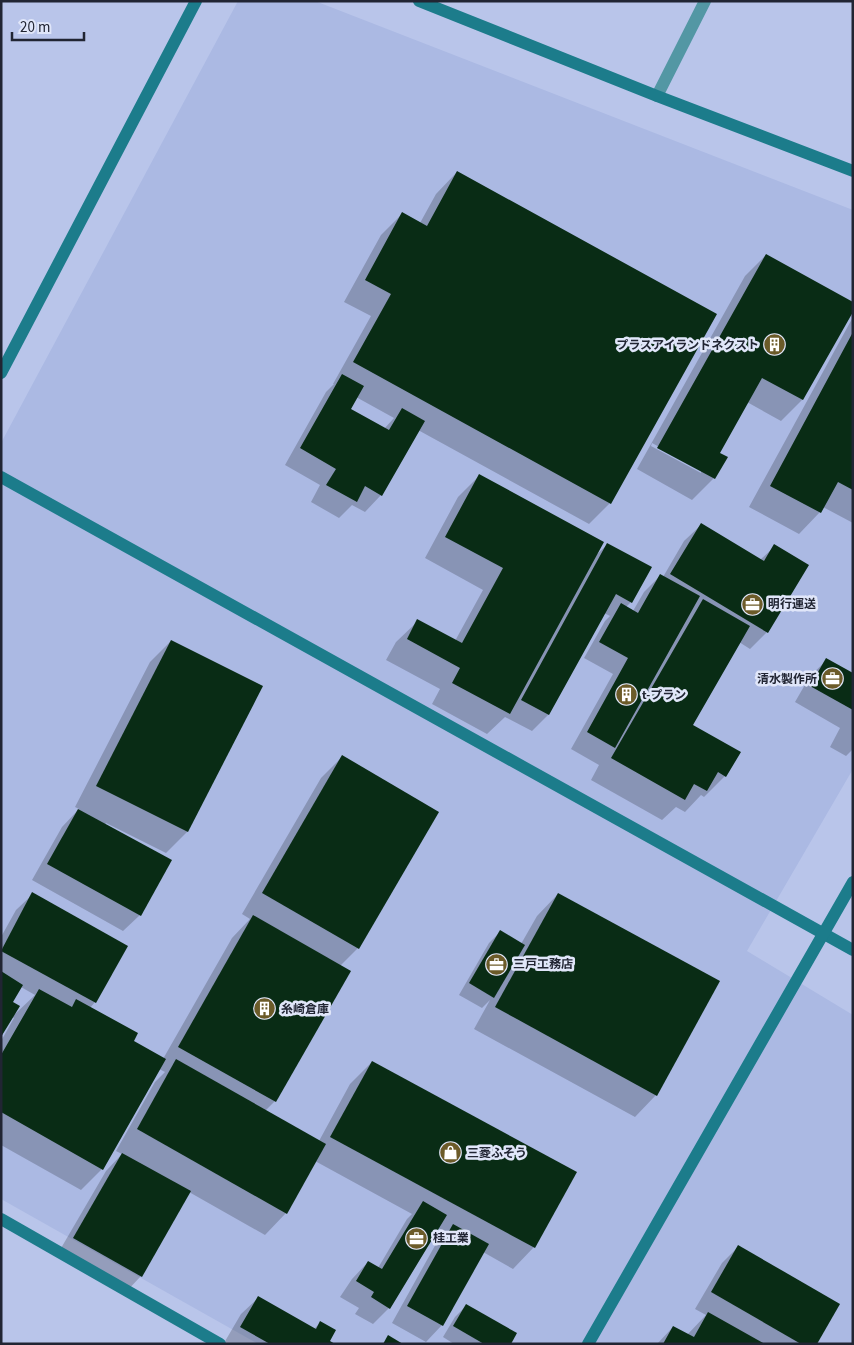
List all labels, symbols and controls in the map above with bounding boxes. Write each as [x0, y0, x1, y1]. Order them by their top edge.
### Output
scale bar [12, 10, 85, 42]
text: 20 m [20, 17, 50, 38]
building icon: プラスアイランドネクスト [763, 333, 787, 357]
place label: プラスアイランドネクスト [616, 337, 759, 354]
office icon: 明行運送 [740, 592, 764, 616]
place label: 明行運送 [768, 596, 816, 613]
office icon: 清水製作所 [821, 667, 845, 691]
place label: 清水製作所 [757, 671, 817, 688]
building icon: t-プラン [614, 683, 638, 707]
place label: t-プラン [642, 687, 686, 704]
office icon: 三戸工務店 [485, 952, 509, 976]
place label: 三戸工務店 [513, 956, 573, 973]
building icon: 糸崎倉庫 [253, 997, 277, 1021]
place label: 糸崎倉庫 [281, 1001, 329, 1018]
shop icon: 三菱ふそう [439, 1141, 463, 1165]
place label: 三菱ふそう [467, 1145, 527, 1162]
office icon: 桂工業 [405, 1226, 429, 1250]
place label: 桂工業 [433, 1230, 469, 1247]

